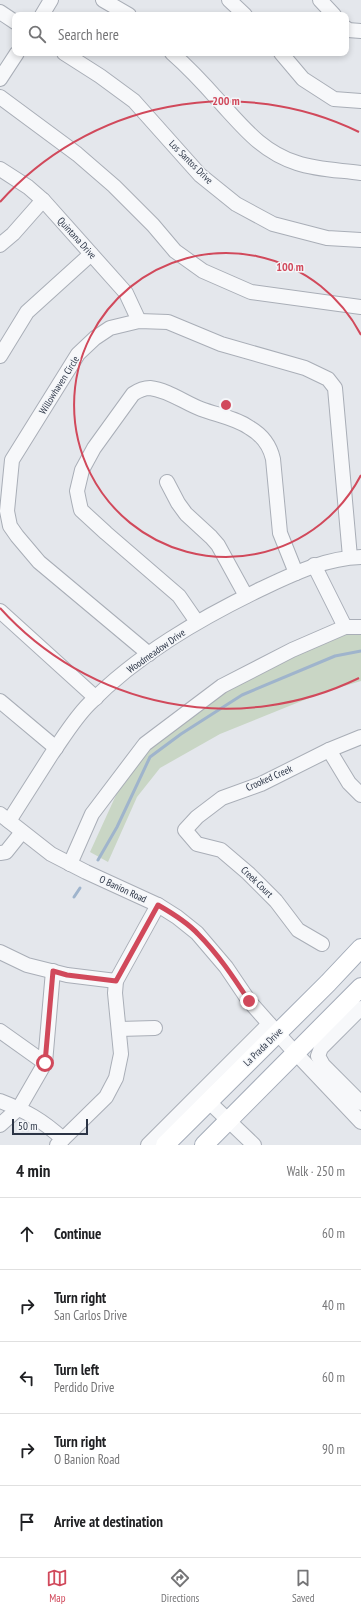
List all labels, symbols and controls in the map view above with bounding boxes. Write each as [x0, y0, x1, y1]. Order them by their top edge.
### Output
search box [12, 12, 349, 56]
icon: search [26, 23, 48, 45]
text: Search here [58, 25, 119, 44]
text: 200 m [212, 93, 240, 108]
street label: Los Santos Drive [166, 137, 216, 187]
street label: Quintana Drive [55, 214, 99, 262]
text: 100 m [276, 259, 304, 274]
street label: Willowhaven Circle [36, 354, 82, 416]
centre of rings [219, 398, 233, 412]
street label: Woodmeadow Drive [124, 626, 188, 676]
street label: Crooked Creek [244, 762, 294, 794]
street label: Creek Court [238, 863, 276, 901]
street label: O Banion Road [97, 872, 149, 906]
route end [240, 992, 258, 1010]
street label: La Prada Drive [241, 1025, 285, 1069]
route start [36, 1054, 54, 1072]
scale bar [12, 1117, 88, 1136]
text: 50 m [18, 1119, 37, 1133]
text: 4 min [16, 1160, 50, 1182]
text: Walk · 250 m [287, 1163, 345, 1180]
icon: ahead [16, 1223, 38, 1245]
text: Continue [54, 1224, 101, 1243]
text: 60 m [322, 1225, 345, 1242]
text: Turn right [54, 1288, 106, 1307]
icon: right [16, 1295, 38, 1317]
text: 40 m [322, 1297, 345, 1314]
text: San Carlos Drive [54, 1307, 127, 1324]
text: Turn left [54, 1360, 99, 1379]
icon: left [16, 1367, 38, 1389]
text: 60 m [322, 1369, 345, 1386]
text: Perdido Drive [54, 1379, 115, 1396]
text: Turn right [54, 1432, 106, 1451]
icon: right [16, 1439, 38, 1461]
text: 90 m [322, 1441, 345, 1458]
text: O Banion Road [54, 1451, 120, 1468]
icon: arrive [16, 1511, 38, 1533]
text: Arrive at destination [54, 1512, 163, 1531]
tab: Map [46, 1567, 68, 1605]
tab: Directions [161, 1567, 199, 1605]
tab: Saved [292, 1567, 315, 1605]

